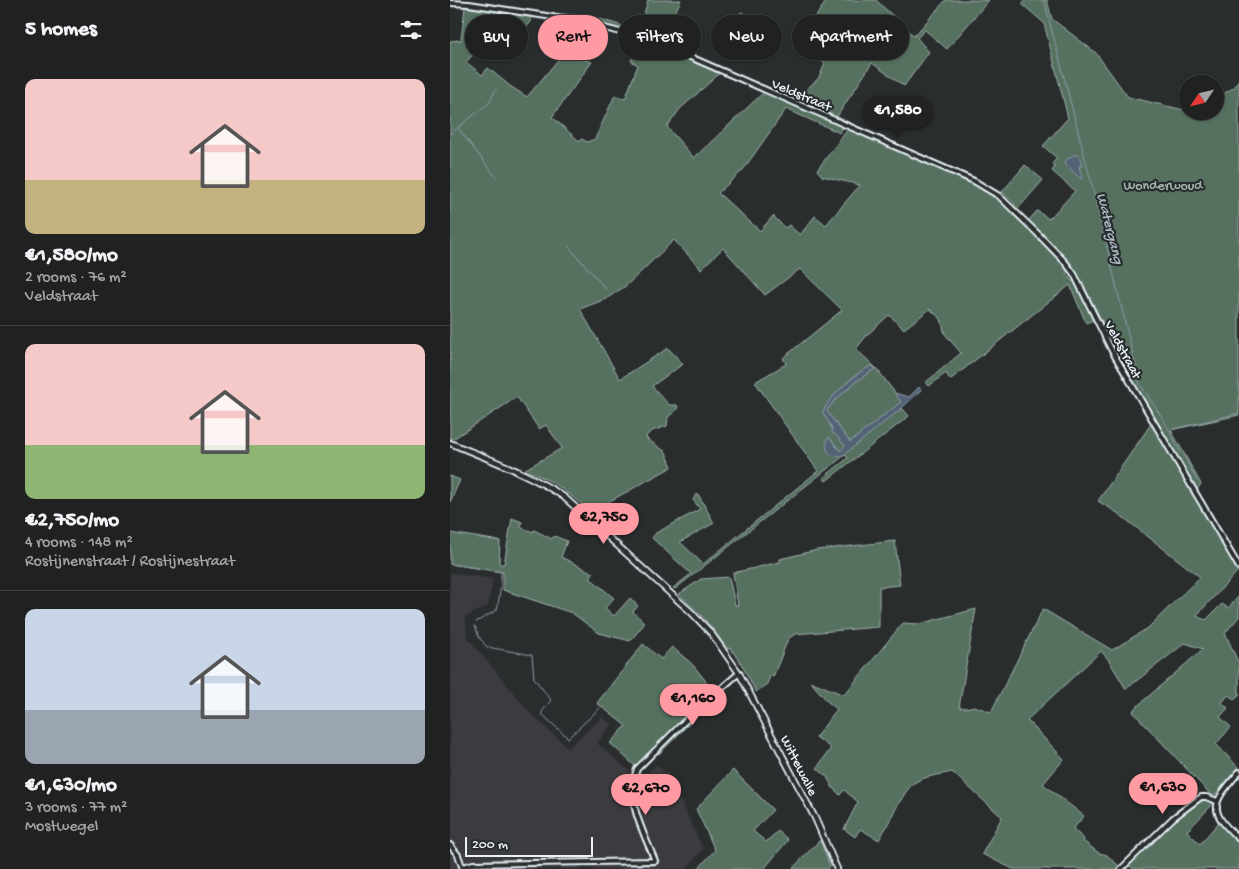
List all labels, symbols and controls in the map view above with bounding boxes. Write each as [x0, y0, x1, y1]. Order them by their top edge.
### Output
chip: Buy [465, 15, 528, 60]
chip: Rent [538, 15, 608, 60]
chip: Filters [618, 15, 701, 60]
chip: New [711, 15, 782, 60]
chip: Apartment [792, 15, 909, 60]
icon: filters [397, 16, 425, 44]
text: 5 homes [25, 18, 97, 43]
north arrow [1179, 75, 1224, 120]
map controls [1179, 75, 1224, 120]
street label: Veldstraat [768, 76, 835, 117]
pin: €1,580 [857, 96, 939, 138]
text: €1,580 [874, 102, 922, 121]
icon: home [180, 111, 270, 201]
park label: Wonderwoud [1123, 178, 1204, 195]
water label: Watergang [1092, 191, 1127, 267]
text: €1,580/mo [25, 244, 118, 269]
text: 2 rooms · 76 m² [25, 269, 127, 288]
text: Veldstraat [25, 288, 97, 307]
street label: Veldstraat [1099, 317, 1145, 383]
icon: home [180, 377, 270, 467]
pin: €2,750 [563, 502, 645, 545]
text: €2,750/mo [25, 509, 119, 534]
text: €2,750 [580, 509, 628, 528]
text: 4 rooms · 148 m² [25, 534, 133, 553]
text: Rostijnenstraat / Rostijnestraat [25, 553, 235, 572]
icon: home [180, 642, 270, 732]
pin: €1,160 [652, 684, 734, 726]
text: €1,160 [671, 690, 715, 709]
street label: Wittewalle [775, 733, 821, 800]
pin: €1,630 [1122, 772, 1204, 815]
text: €1,630/mo [25, 774, 117, 799]
pin: €2,670 [605, 774, 687, 816]
text: €1,630 [1140, 779, 1186, 798]
text: €2,670 [622, 780, 670, 799]
text: 3 rooms · 77 m² [25, 799, 127, 818]
text: Mostwegel [25, 818, 98, 837]
scale bar [465, 834, 592, 857]
text: 200 m [472, 837, 508, 854]

